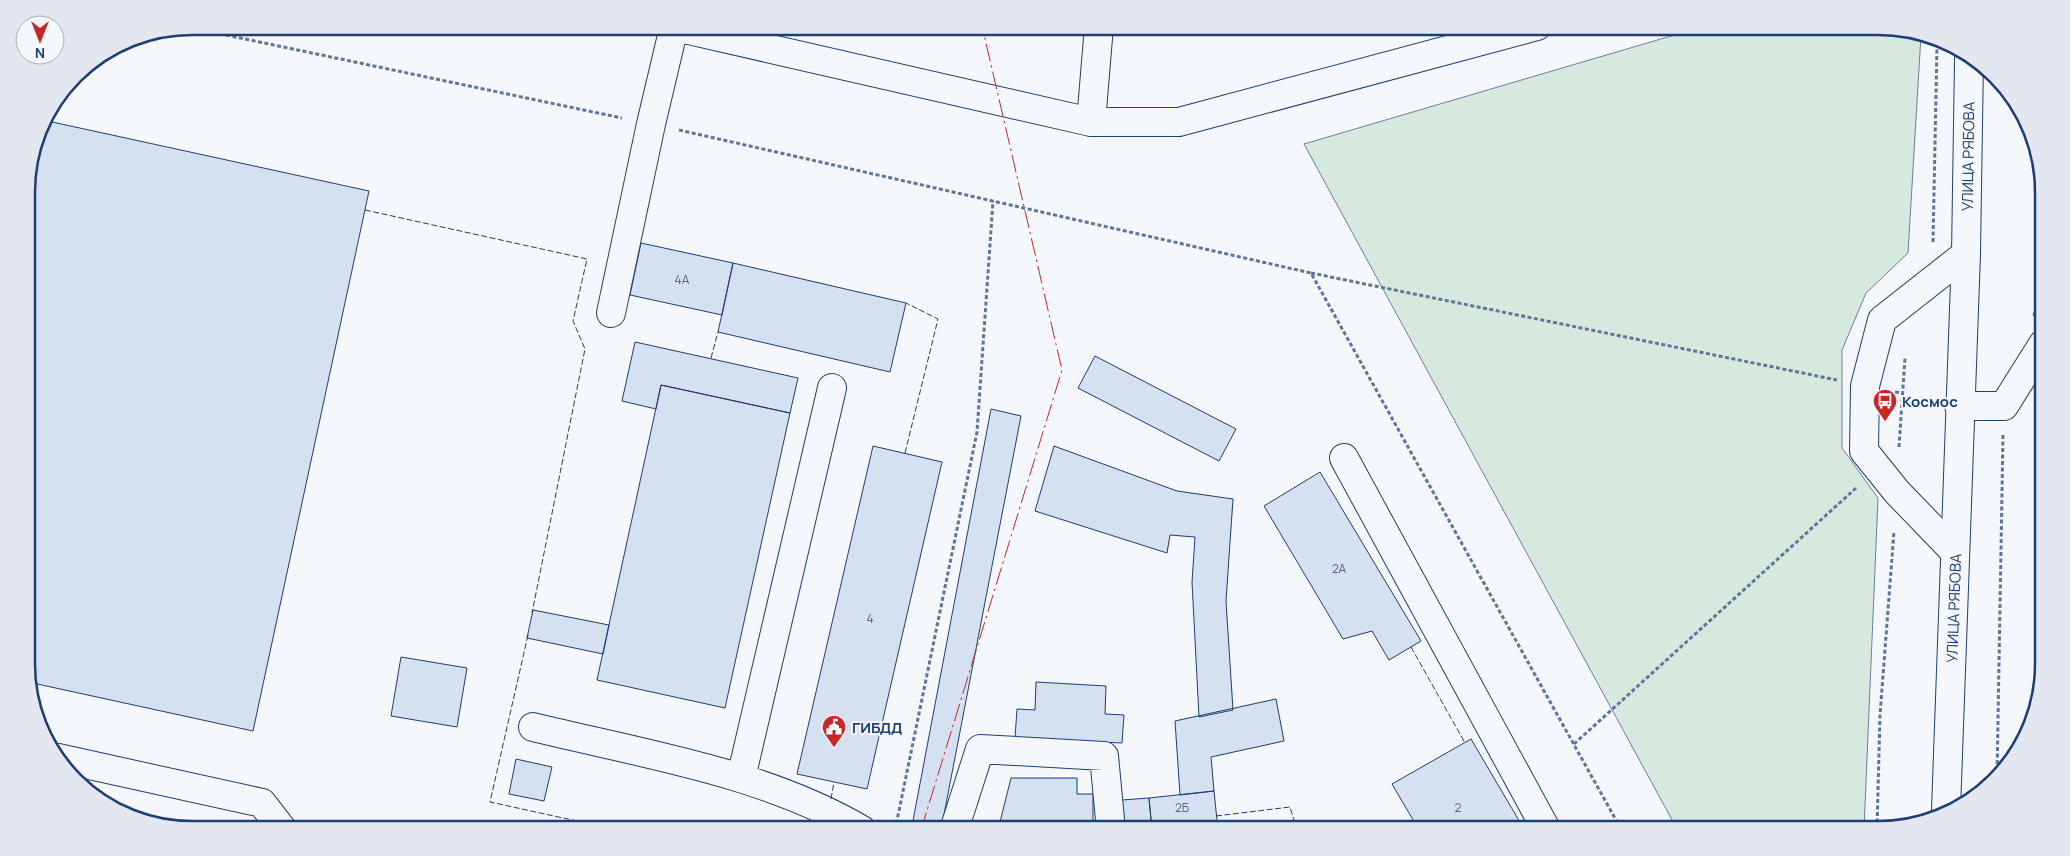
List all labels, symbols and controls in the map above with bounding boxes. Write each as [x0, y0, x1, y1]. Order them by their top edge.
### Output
north arrow [15, 15, 65, 65]
text: N [35, 44, 45, 63]
street label: УЛИЦА РЯБОВА [1956, 101, 1979, 211]
house number: 4А [675, 271, 690, 288]
bus stop icon: Космос [1872, 388, 1898, 422]
place label: Космос [1902, 391, 1958, 412]
street label: УЛИЦА РЯБОВА [1941, 553, 1966, 663]
house number: 2А [1332, 560, 1346, 577]
house number: 4 [866, 610, 874, 627]
public building icon: ГИБДД [821, 714, 847, 748]
place label: ГИБДД [852, 717, 902, 738]
house number: 2Б [1175, 799, 1189, 816]
house number: 2 [1455, 799, 1462, 816]

